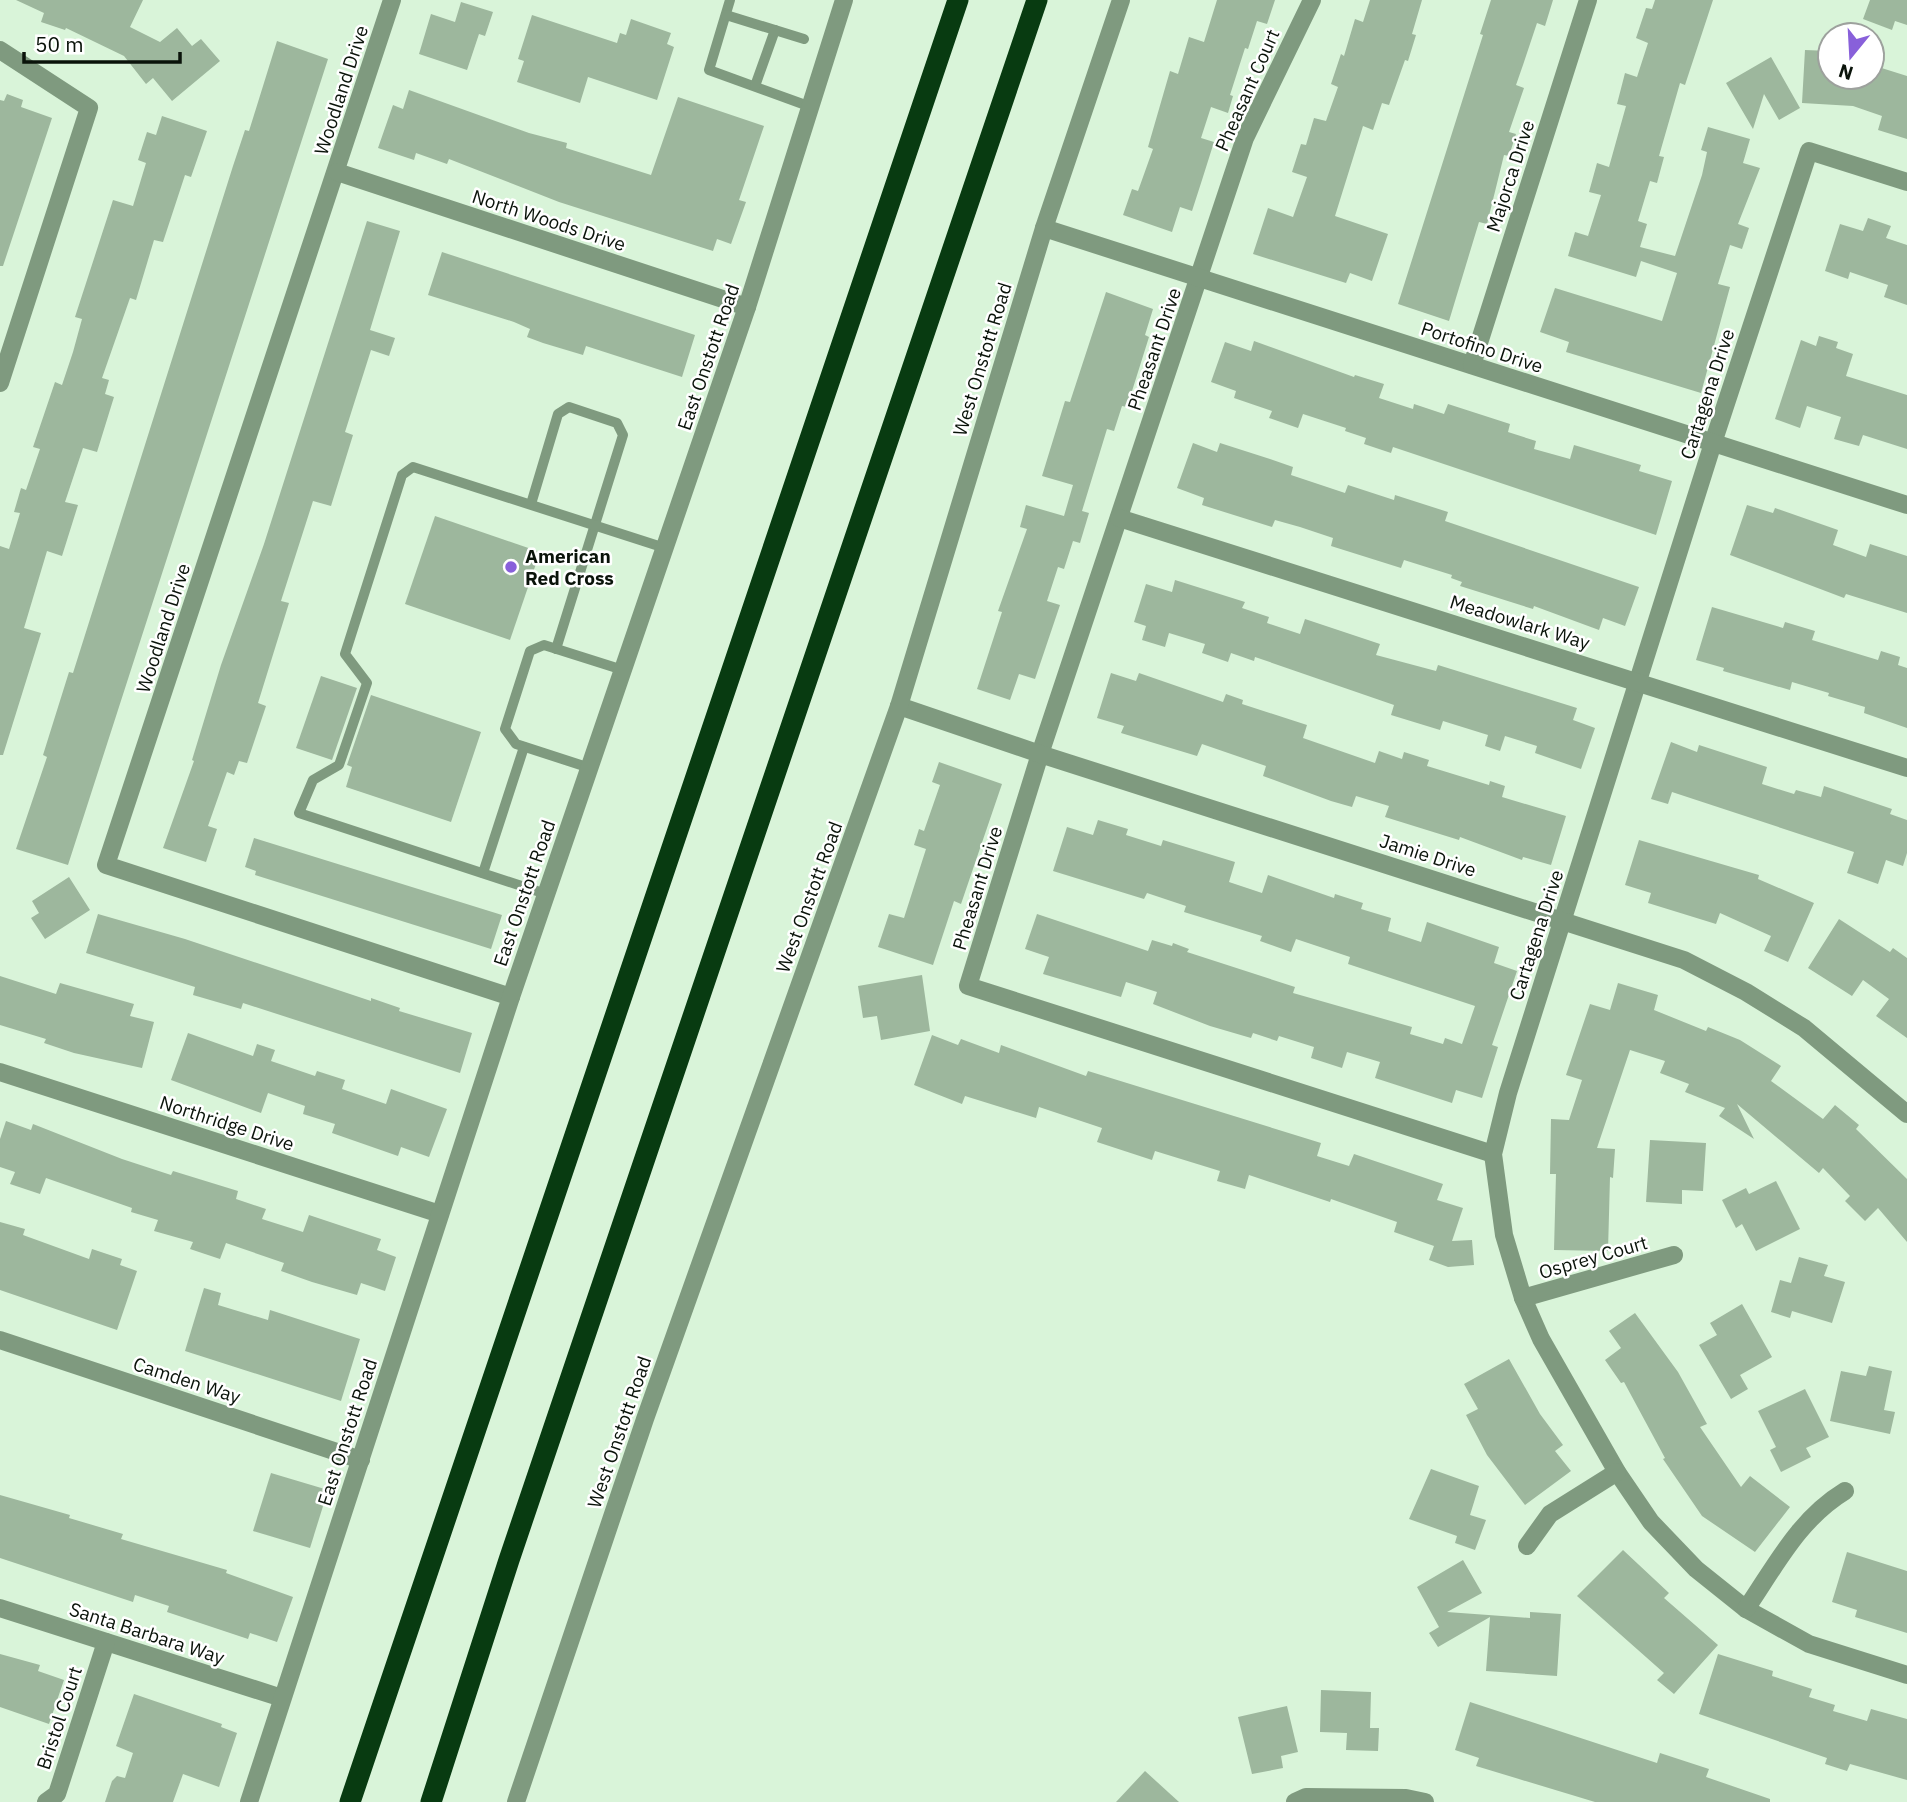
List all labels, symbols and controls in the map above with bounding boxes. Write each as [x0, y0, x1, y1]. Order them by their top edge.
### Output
scale bar [24, 21, 180, 65]
north arrow [1816, 21, 1886, 91]
street label: Woodland Drive [309, 22, 373, 158]
street label: Pheasant Court [1209, 25, 1285, 155]
text: 50 m [35, 30, 84, 58]
text: N [1835, 59, 1856, 86]
street label: Majorca Drive [1481, 117, 1539, 235]
street label: North Woods Drive [469, 184, 629, 256]
street label: West Onstott Road [947, 279, 1017, 439]
street label: East Onstott Road [672, 281, 744, 433]
street label: Pheasant Drive [1122, 284, 1186, 414]
street label: Portofino Drive [1418, 316, 1546, 378]
street label: Cartagena Drive [1675, 326, 1739, 462]
place label: American Red Cross [525, 544, 614, 590]
marker: American Red Cross [503, 559, 519, 575]
street label: Woodland Drive [131, 560, 195, 696]
street label: Meadowlark Way [1447, 589, 1593, 655]
street label: East Onstott Road [488, 817, 560, 969]
street label: West Onstott Road [770, 818, 848, 976]
street label: Pheasant Drive [947, 823, 1007, 953]
street label: Jamie Drive [1377, 828, 1479, 882]
street label: Cartagena Drive [1504, 867, 1568, 1003]
street label: Northridge Drive [157, 1090, 297, 1156]
street label: Osprey Court [1536, 1230, 1650, 1284]
street label: Camden Way [130, 1351, 244, 1409]
street label: West Onstott Road [582, 1353, 656, 1511]
street label: East Onstott Road [312, 1355, 382, 1509]
street label: Santa Barbara Way [66, 1597, 228, 1670]
street label: Bristol Court [31, 1663, 87, 1773]

